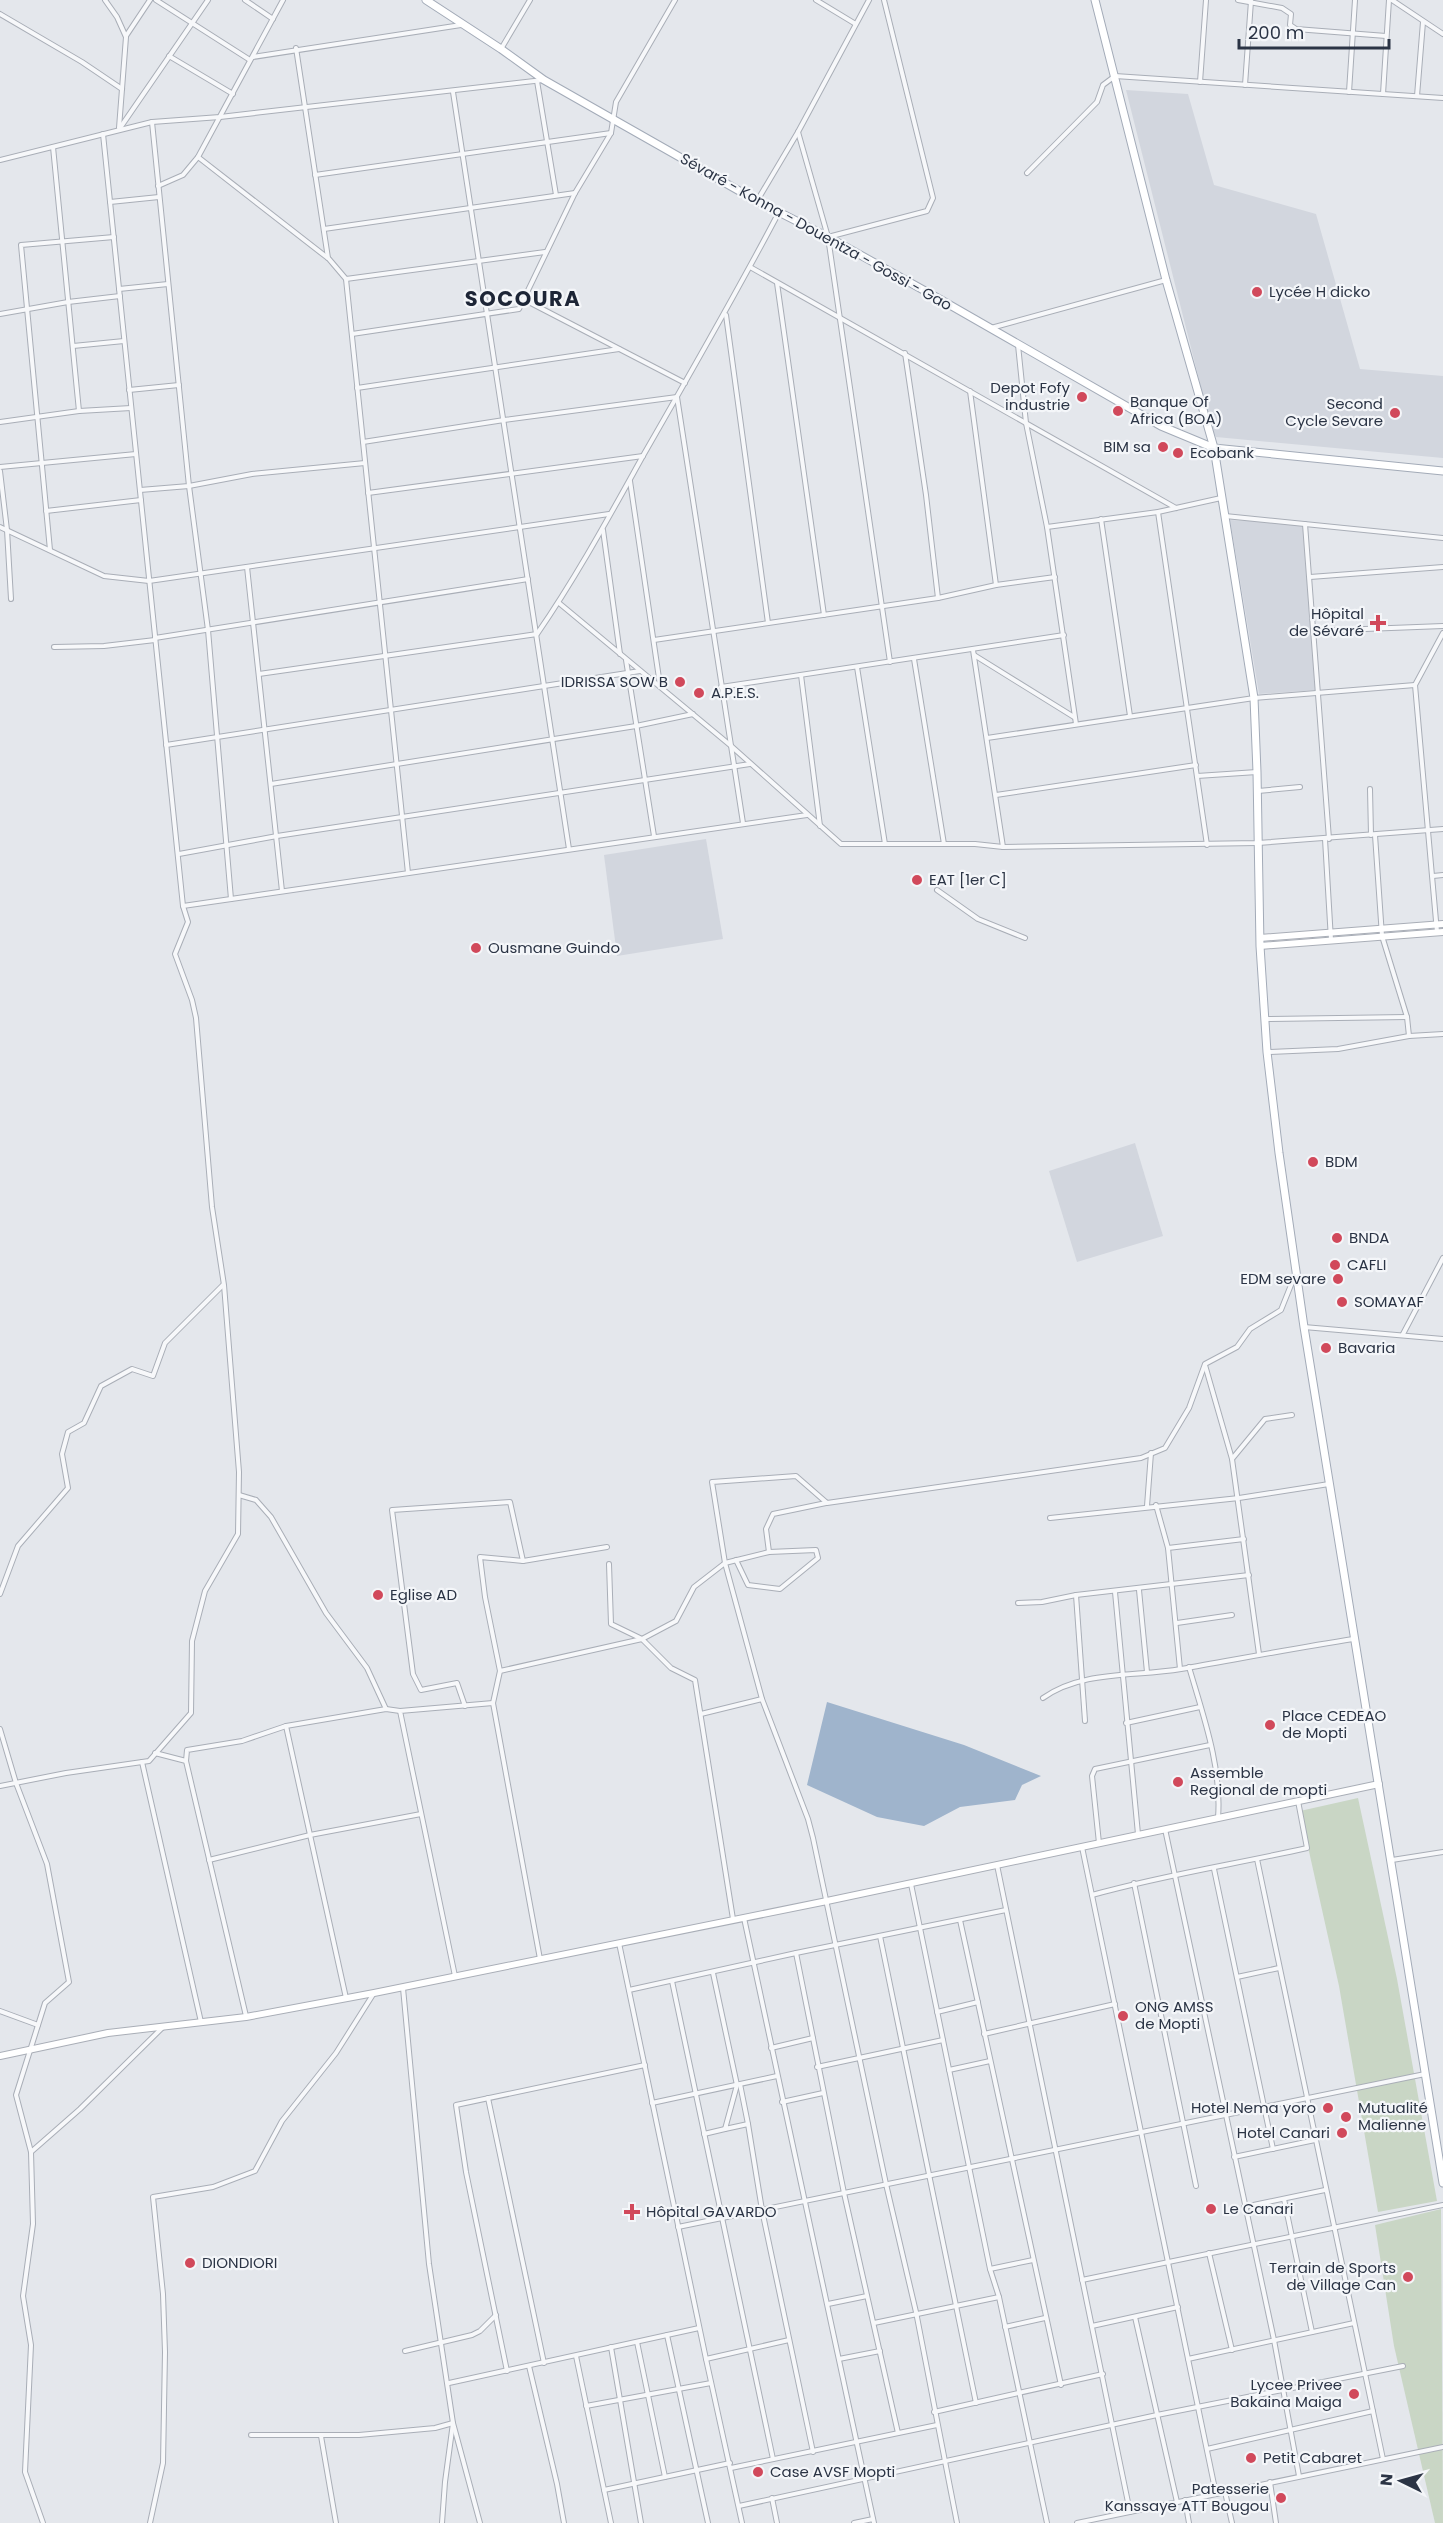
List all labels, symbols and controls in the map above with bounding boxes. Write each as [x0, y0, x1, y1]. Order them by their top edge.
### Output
scale bar [1239, 12, 1389, 50]
text: 200 m [1248, 20, 1304, 45]
street label: Sévaré - Konna - Douentza - Gossi - Gao [677, 148, 956, 315]
place label: Lycée H dicko [1269, 281, 1370, 302]
district label: SOCOURA [465, 284, 581, 313]
marker: Lycée H dicko [1250, 285, 1264, 299]
place label: Depot Fofy industrie [990, 377, 1071, 415]
marker: Depot Fofy industrie [1075, 390, 1089, 404]
place label: Banque Of Africa (BOA) [1130, 391, 1222, 429]
place label: Second Cycle Sevare [1285, 393, 1383, 431]
marker: Banque Of Africa (BOA) [1111, 404, 1125, 418]
marker: Second Cycle Sevare [1388, 406, 1402, 420]
place label: BIM sa [1103, 436, 1151, 457]
marker: BIM sa [1156, 440, 1170, 454]
place label: Ecobank [1190, 442, 1254, 463]
marker: Ecobank [1171, 446, 1185, 460]
place label: Hôpital de Sévaré [1289, 603, 1364, 641]
marker: Hôpital de Sévaré [1369, 614, 1387, 632]
place label: IDRISSA SOW B [561, 671, 668, 692]
marker: IDRISSA SOW B [673, 675, 687, 689]
place label: A.P.E.S. [711, 682, 759, 703]
marker: A.P.E.S. [692, 686, 706, 700]
place label: EAT [1er C] [929, 869, 1007, 890]
marker: EAT [1er C] [910, 873, 924, 887]
place label: Ousmane Guindo [488, 937, 620, 958]
marker: Ousmane Guindo [469, 941, 483, 955]
place label: BDM [1325, 1151, 1358, 1172]
marker: BDM [1306, 1155, 1320, 1169]
place label: BNDA [1349, 1227, 1389, 1248]
marker: BNDA [1330, 1231, 1344, 1245]
place label: CAFLI [1347, 1254, 1386, 1275]
marker: CAFLI [1328, 1258, 1342, 1272]
place label: EDM sevare [1240, 1268, 1326, 1289]
marker: EDM sevare [1331, 1272, 1345, 1286]
place label: SOMAYAF [1354, 1291, 1424, 1312]
marker: SOMAYAF [1335, 1295, 1349, 1309]
place label: Bavaria [1338, 1337, 1395, 1358]
marker: Bavaria [1319, 1341, 1333, 1355]
place label: Eglise AD [390, 1584, 457, 1605]
marker: Eglise AD [371, 1588, 385, 1602]
place label: Place CEDEAO de Mopti [1282, 1705, 1387, 1743]
marker: Place CEDEAO de Mopti [1263, 1718, 1277, 1732]
place label: Assemble Regional de mopti [1190, 1762, 1327, 1800]
marker: Assemble Regional de mopti [1171, 1775, 1185, 1789]
place label: ONG AMSS de Mopti [1135, 1996, 1214, 2034]
marker: ONG AMSS de Mopti [1116, 2009, 1130, 2023]
place label: Hotel Nema yoro [1191, 2097, 1316, 2118]
place label: Mutualité Malienne [1358, 2097, 1428, 2135]
marker: Hotel Nema yoro [1321, 2101, 1335, 2115]
marker: Mutualité Malienne [1339, 2110, 1353, 2124]
place label: Hotel Canari [1237, 2122, 1330, 2143]
marker: Hotel Canari [1335, 2126, 1349, 2140]
place label: Le Canari [1223, 2198, 1294, 2219]
place label: Hôpital GAVARDO [646, 2201, 777, 2222]
marker: Le Canari [1204, 2202, 1218, 2216]
marker: Hôpital GAVARDO [623, 2203, 641, 2221]
place label: DIONDIORI [202, 2252, 278, 2273]
marker: DIONDIORI [183, 2256, 197, 2270]
place label: Terrain de Sports de Village Can [1269, 2257, 1396, 2295]
marker: Terrain de Sports de Village Can [1401, 2270, 1415, 2284]
place label: Lycee Privee Bakaina Maiga [1230, 2374, 1342, 2412]
marker: Lycee Privee Bakaina Maiga [1347, 2387, 1361, 2401]
place label: Petit Cabaret [1263, 2447, 1362, 2468]
marker: Petit Cabaret [1244, 2451, 1258, 2465]
north arrow [1371, 2451, 1431, 2511]
place label: Case AVSF Mopti [770, 2461, 895, 2482]
marker: Case AVSF Mopti [751, 2465, 765, 2479]
text: N [1375, 2473, 1399, 2487]
place label: Patesserie Kanssaye ATT Bougou [1105, 2478, 1269, 2516]
marker: Patesserie Kanssaye ATT Bougou [1274, 2491, 1288, 2505]

